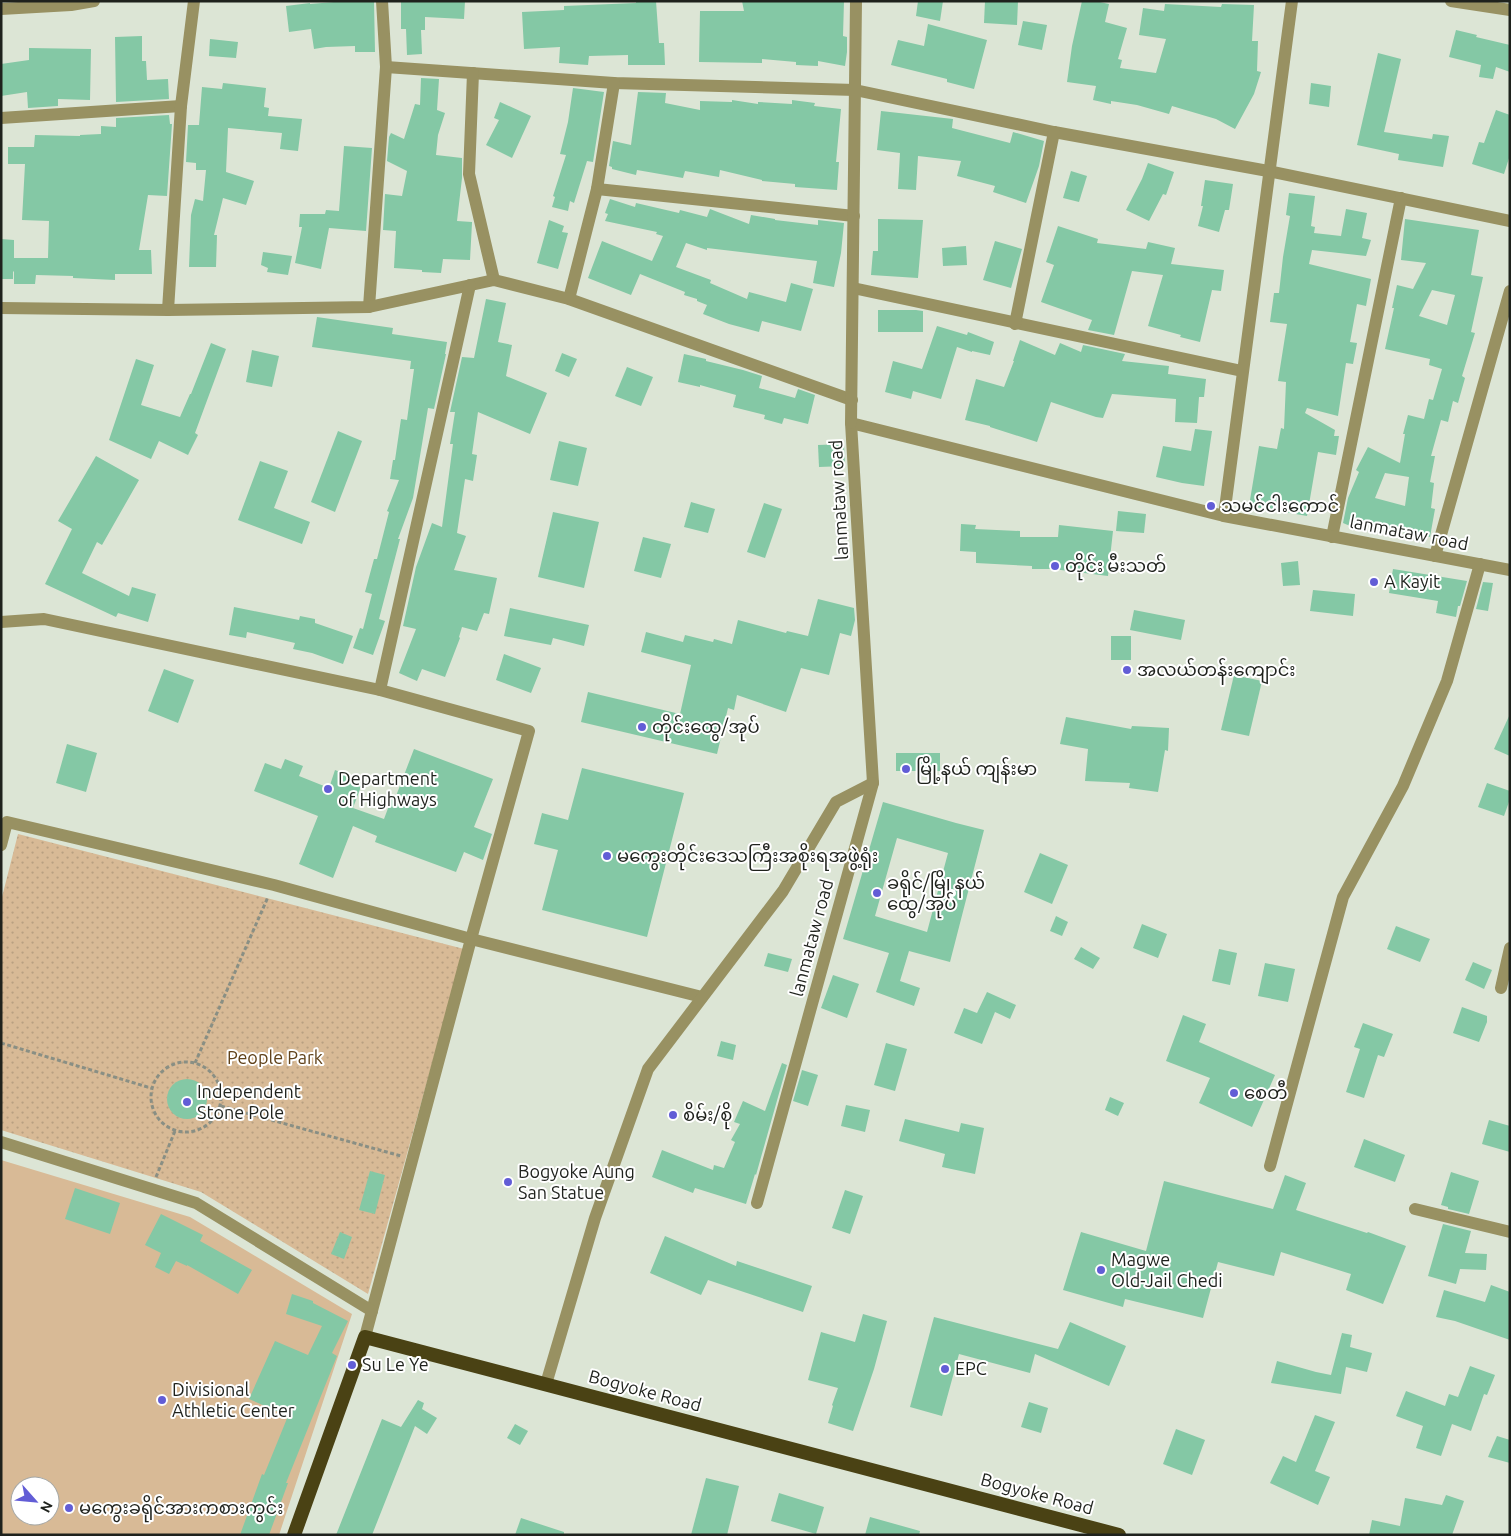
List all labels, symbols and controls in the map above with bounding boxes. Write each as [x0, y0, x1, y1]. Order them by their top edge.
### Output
street label: lanmataw road [825, 439, 851, 561]
place label: သမင်ငါးကောင် [1221, 493, 1339, 515]
marker: သမင်ငါးကောင် [1205, 500, 1217, 512]
street label: lanmataw road [1348, 511, 1470, 553]
place label: တိုင်း မီးသတ် [1065, 552, 1166, 581]
marker: တိုင်း မီးသတ် [1049, 560, 1061, 572]
place label: A Kayit [1384, 571, 1440, 591]
marker: A Kayit [1368, 576, 1380, 588]
place label: အလယ်တန်းကျောင်း [1137, 657, 1296, 685]
marker: အလယ်တန်းကျောင်း [1121, 664, 1133, 676]
place label: တိုင်းထွေ/အုပ် [652, 713, 760, 742]
marker: တိုင်းထွေ/အုပ် [636, 721, 648, 733]
place label: မြို့နယ် ကျန်းမာ [916, 755, 1037, 784]
marker: မြို့နယ် ကျန်းမာ [900, 763, 912, 775]
place label: Department of Highways [338, 768, 437, 809]
marker: Department of Highways [322, 783, 334, 795]
place label: မကွေးတိုင်းဒေသကြီးအစိုးရအဖွဲ့ရုံး [617, 842, 878, 871]
marker: မကွေးတိုင်းဒေသကြီးအစိုးရအဖွဲ့ရုံး [601, 850, 613, 862]
place label: ခရိုင်/မြို့နယ် ထွေ/အုပ် [887, 869, 985, 919]
street label: lanmataw road [786, 877, 836, 999]
marker: ခရိုင်/မြို့နယ် ထွေ/အုပ် [871, 887, 883, 899]
park label: People Park [227, 1047, 323, 1067]
place label: စေတီ [1244, 1079, 1288, 1102]
place label: Independent Stone Pole [197, 1081, 301, 1122]
marker: စေတီ [1228, 1087, 1240, 1099]
marker: Independent Stone Pole [181, 1096, 193, 1108]
place label: စိမ်း/စို [683, 1101, 732, 1130]
marker: စိမ်း/စို [667, 1109, 679, 1121]
place label: Bogyoke Aung San Statue [518, 1161, 635, 1202]
marker: Bogyoke Aung San Statue [502, 1176, 514, 1188]
place label: Magwe Old-Jail Chedi [1111, 1249, 1223, 1290]
marker: Magwe Old-Jail Chedi [1095, 1264, 1107, 1276]
place label: Su Le Ye [362, 1354, 429, 1374]
place label: EPC [955, 1358, 987, 1378]
marker: Su Le Ye [346, 1359, 358, 1371]
marker: EPC [939, 1363, 951, 1375]
street label: Bogyoke Road [587, 1365, 704, 1415]
place label: Divisional Athletic Center [172, 1379, 295, 1420]
marker: Divisional Athletic Center [156, 1394, 168, 1406]
street label: Bogyoke Road [979, 1468, 1096, 1518]
north arrow [10, 1476, 60, 1526]
place label: မကွေးခရိုင်အားကစားကွင်း [79, 1494, 283, 1523]
text: N [37, 1499, 56, 1515]
marker: မကွေးခရိုင်အားကစားကွင်း [63, 1502, 75, 1514]

